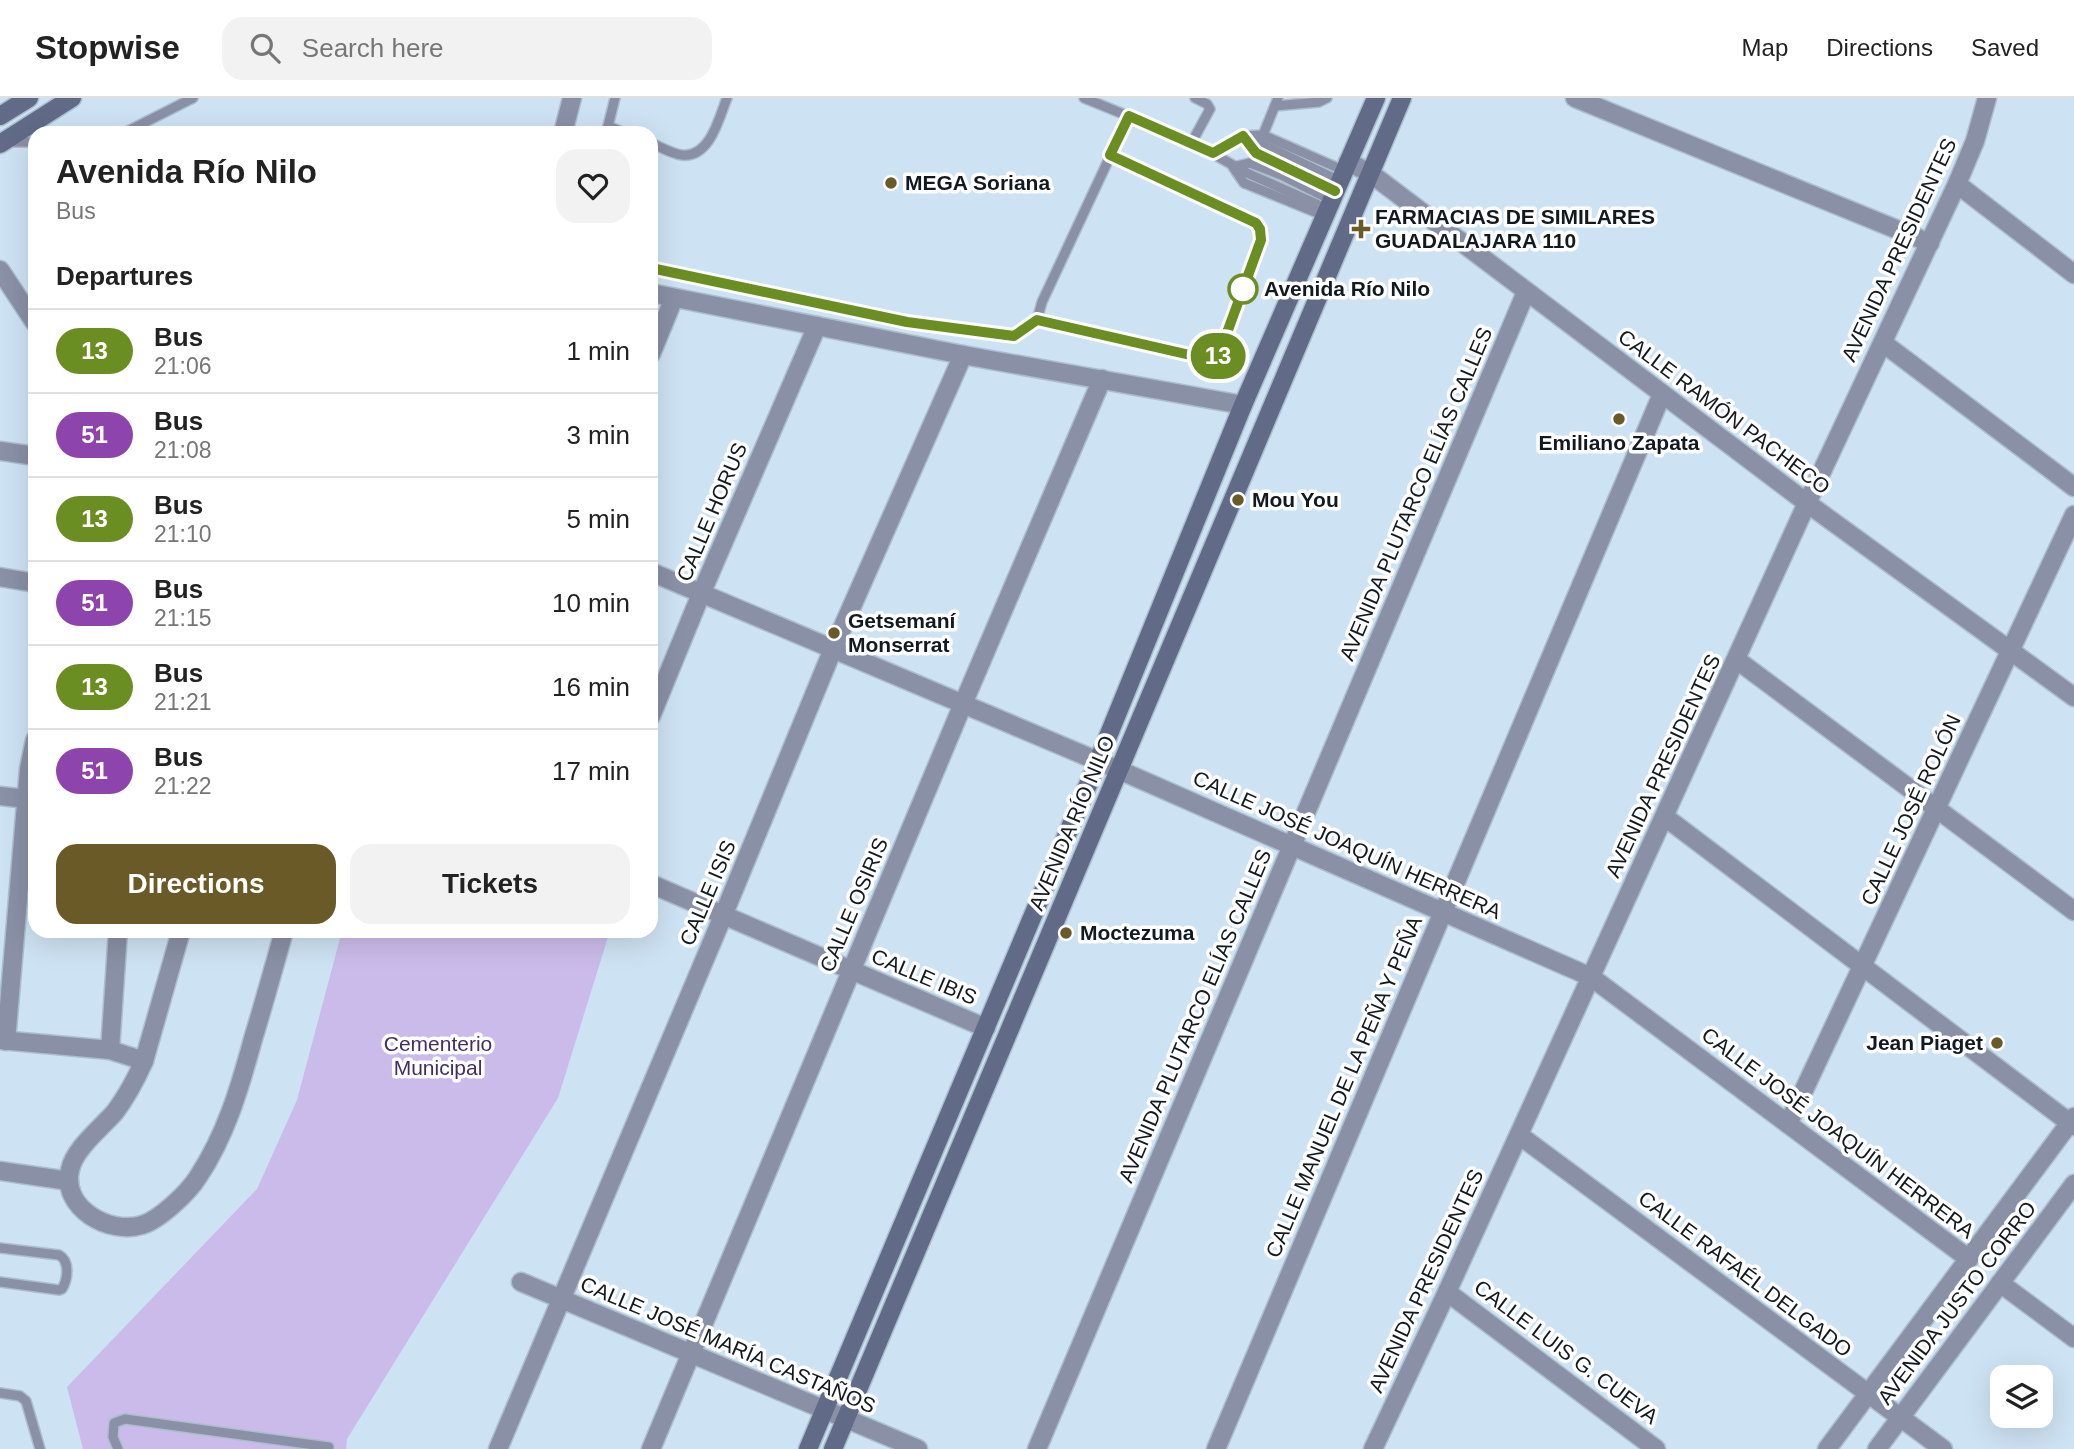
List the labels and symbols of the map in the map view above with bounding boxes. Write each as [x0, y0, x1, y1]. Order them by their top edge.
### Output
street label: AVENIDA PRESIDENTES [1837, 135, 1960, 365]
place label: MEGA Soriana [905, 171, 1050, 194]
marker: MEGA Soriana [883, 175, 899, 191]
place label: FARMACIAS DE SIMILARES GUADALAJARA 110 [1375, 205, 1655, 252]
marker: FARMACIAS DE SIMILARES GUADALAJARA 110 [1353, 221, 1369, 237]
marker: Avenida Río Nilo [1228, 274, 1258, 304]
place label: Avenida Río Nilo [1264, 277, 1430, 300]
street label: AVENIDA PLUTARCO ELÍAS CALLES [1335, 324, 1496, 664]
street label: CALLE RAMÓN PACHECO [1614, 325, 1835, 499]
line badge: 13 [1186, 333, 1250, 379]
marker: Emiliano Zapata [1611, 411, 1627, 427]
place label: Emiliano Zapata [1538, 431, 1700, 454]
street label: CALLE HORUS [672, 439, 751, 585]
place label: Mou You [1252, 488, 1339, 511]
marker: Mou You [1230, 492, 1246, 508]
place label: Getsemaní Monserrat [848, 609, 957, 656]
marker: Getsemaní Monserrat [826, 625, 842, 641]
street label: AVENIDA PRESIDENTES [1601, 651, 1724, 881]
street label: CALLE JOSÉ ROLÓN [1856, 711, 1965, 909]
street label: AVENIDA RÍO NILO [1024, 732, 1119, 914]
street label: CALLE JOSÉ JOAQUÍN HERRERA [1190, 766, 1505, 923]
street label: CALLE OSIRIS [815, 834, 892, 975]
street label: CALLE ISIS [675, 837, 740, 949]
street label: AVENIDA PLUTARCO ELÍAS CALLES [1114, 846, 1275, 1186]
street label: CALLE MANUEL DE LA PEÑA Y PEÑA [1261, 913, 1426, 1261]
place label: Moctezuma [1080, 921, 1195, 944]
marker: Moctezuma [1058, 925, 1074, 941]
street label: CALLE IBIS [868, 944, 980, 1009]
street label: CALLE JOSÉ JOAQUÍN HERRERA [1698, 1023, 1979, 1243]
place label: Jean Piaget [1866, 1031, 1983, 1054]
park label: Cementerio Municipal [384, 1032, 492, 1079]
marker: Jean Piaget [1989, 1035, 2005, 1051]
street label: AVENIDA PRESIDENTES [1364, 1166, 1487, 1396]
street label: CALLE RAFAÉL DELGADO [1634, 1186, 1856, 1361]
street label: AVENIDA JUSTO CORRO [1873, 1197, 2040, 1409]
street label: CALLE JOSÉ MARÍA CASTAÑOS [577, 1272, 879, 1417]
street label: CALLE LUIS G. CUEVA [1470, 1275, 1663, 1428]

